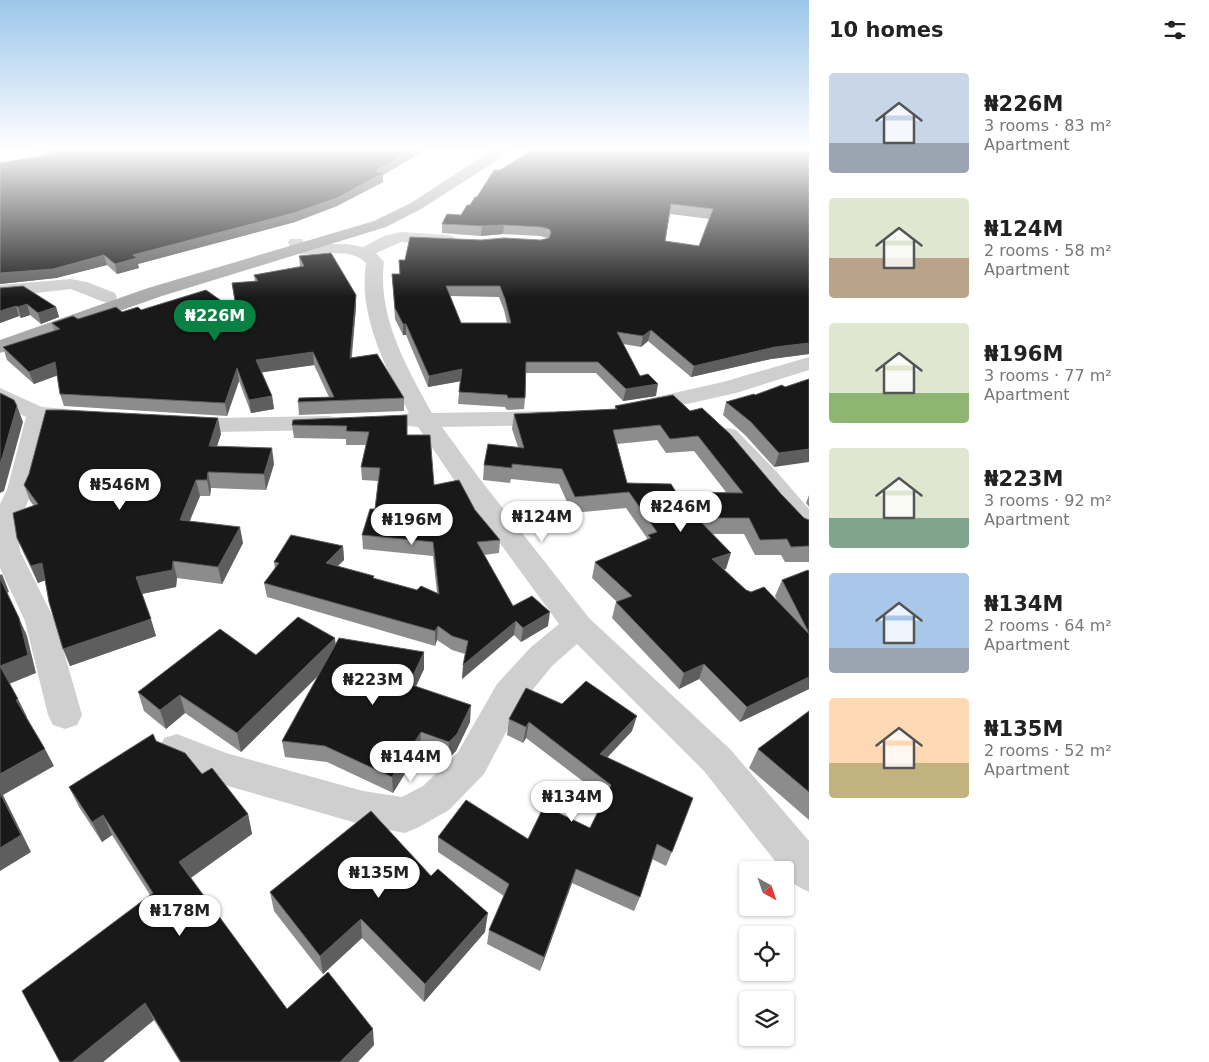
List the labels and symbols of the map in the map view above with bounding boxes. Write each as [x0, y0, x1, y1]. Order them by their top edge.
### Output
pin: ₦226M [180, 300, 250, 342]
pin: ₦546M [85, 468, 155, 511]
pin: ₦246M [646, 490, 716, 533]
pin: ₦124M [507, 500, 577, 543]
pin: ₦196M [377, 504, 447, 546]
pin: ₦223M [338, 664, 408, 706]
pin: ₦144M [376, 740, 446, 783]
pin: ₦134M [537, 780, 607, 823]
pin: ₦135M [344, 856, 414, 899]
north arrow [739, 861, 794, 916]
pin: ₦178M [145, 894, 215, 937]

